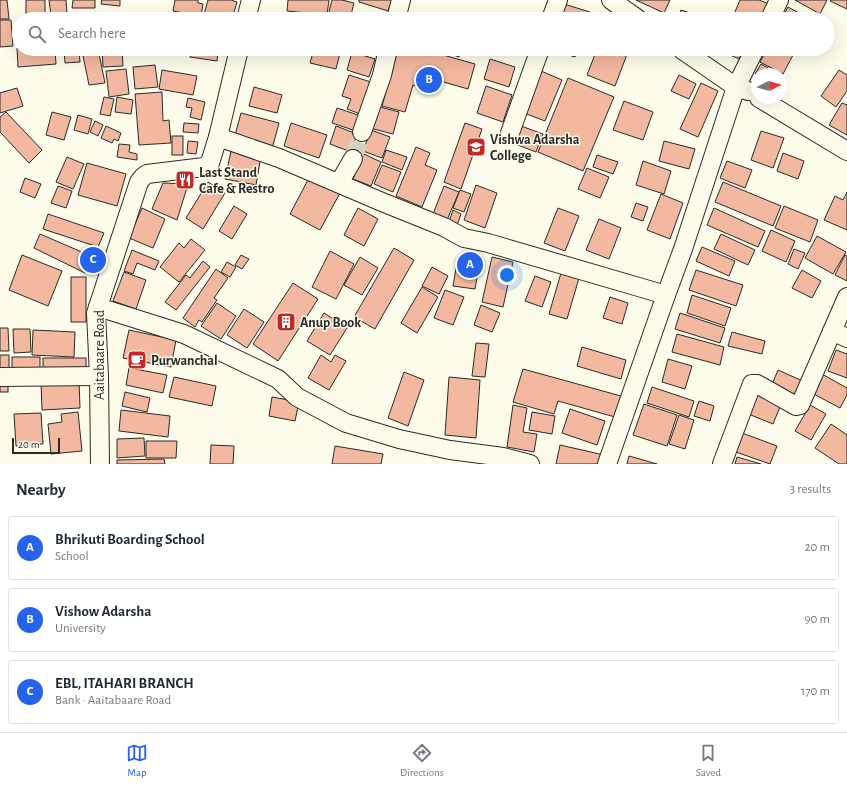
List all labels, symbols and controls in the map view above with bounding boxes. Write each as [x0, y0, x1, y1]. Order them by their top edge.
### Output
search box [12, 12, 835, 56]
icon: search [26, 23, 48, 45]
text: Search here [58, 26, 126, 41]
pin: B [416, 65, 442, 95]
north arrow [751, 68, 787, 104]
place label: Vishwa Adarsha College [490, 133, 580, 163]
school or university icon: Vishwa Adarsha College [465, 136, 487, 158]
place label: Last Stand Cafe & Restro [199, 166, 274, 196]
restaurant icon: Last Stand Cafe & Restro [174, 169, 196, 191]
pin: C [80, 245, 106, 275]
pin: A [457, 250, 483, 280]
your location [497, 265, 517, 285]
street label: Aaitabaare Road [93, 310, 107, 400]
building icon: Anup Book [275, 311, 297, 333]
place label: Anup Book [300, 316, 361, 330]
cafe icon: Purwanchal [126, 349, 148, 371]
place label: Purwanchal [151, 354, 218, 368]
scale bar [12, 436, 60, 455]
text: 20 m [18, 439, 39, 450]
text: Nearby [16, 481, 66, 498]
text: 3 results [790, 483, 831, 496]
text: Bhrikuti Boarding School [55, 532, 205, 547]
text: A [26, 541, 34, 554]
text: 20 m [805, 541, 830, 554]
text: School [55, 550, 89, 563]
text: Vishow Adarsha [55, 604, 151, 619]
text: B [26, 613, 34, 626]
text: 90 m [804, 613, 830, 626]
text: University [55, 622, 106, 635]
text: EBL, ITAHARI BRANCH [55, 676, 194, 691]
text: C [27, 685, 33, 698]
text: 170 m [801, 685, 830, 698]
text: Bank · Aaitabaare Road [55, 694, 171, 707]
tab: Map [126, 742, 148, 779]
tab: Directions [400, 742, 444, 779]
tab: Saved [696, 742, 721, 779]

